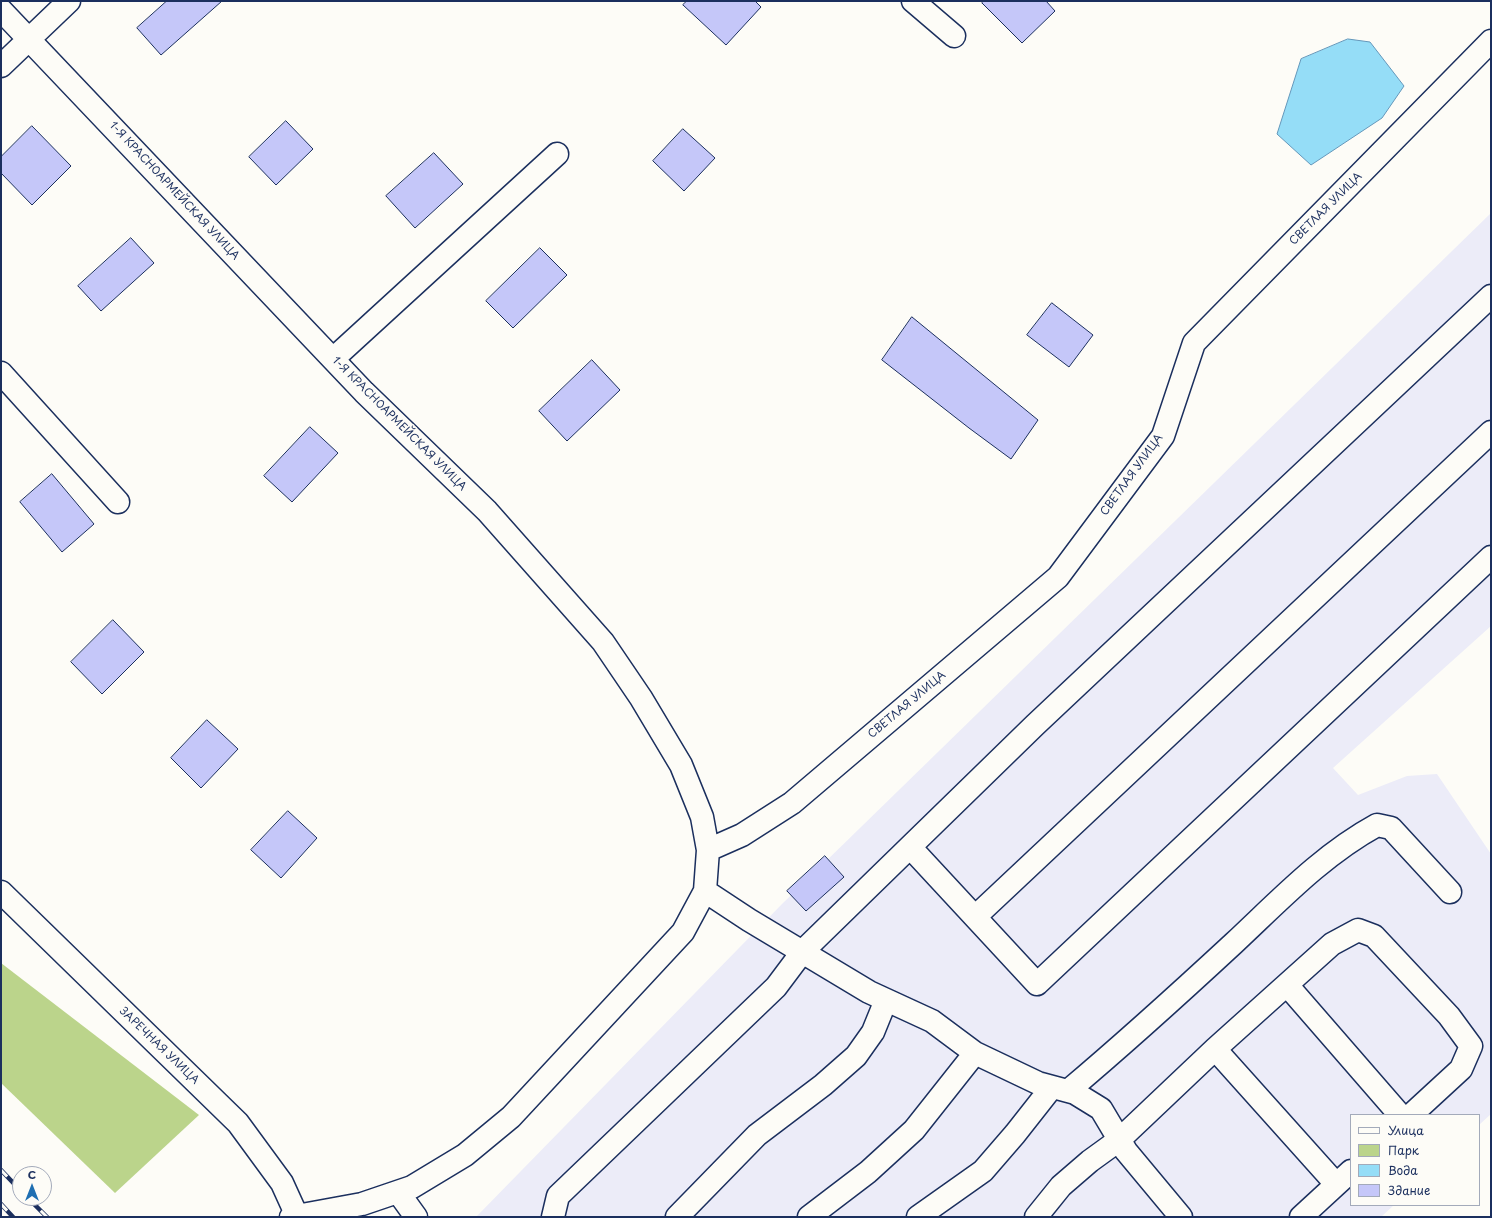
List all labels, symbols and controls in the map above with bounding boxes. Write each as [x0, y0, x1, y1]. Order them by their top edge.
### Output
street label: 1-Я КРАСНОАРМЕЙСКАЯ УЛИЦА [106, 119, 242, 263]
street label: СВЕТЛАЯ УЛИЦА [1287, 170, 1365, 248]
street label: 1-Я КРАСНОАРМЕЙСКАЯ УЛИЦА [329, 354, 469, 494]
street label: СВЕТЛАЯ УЛИЦА [1098, 432, 1166, 518]
street label: СВЕТЛАЯ УЛИЦА [865, 669, 949, 741]
street label: ЗАРЕЧНАЯ УЛИЦА [117, 1005, 201, 1087]
legend [1350, 1114, 1480, 1206]
text: Улица [1388, 1121, 1424, 1139]
text: Парк [1388, 1141, 1419, 1159]
text: Вода [1388, 1161, 1418, 1179]
north arrow [12, 1166, 52, 1206]
text: С [28, 1166, 36, 1183]
text: Здание [1388, 1181, 1430, 1199]

